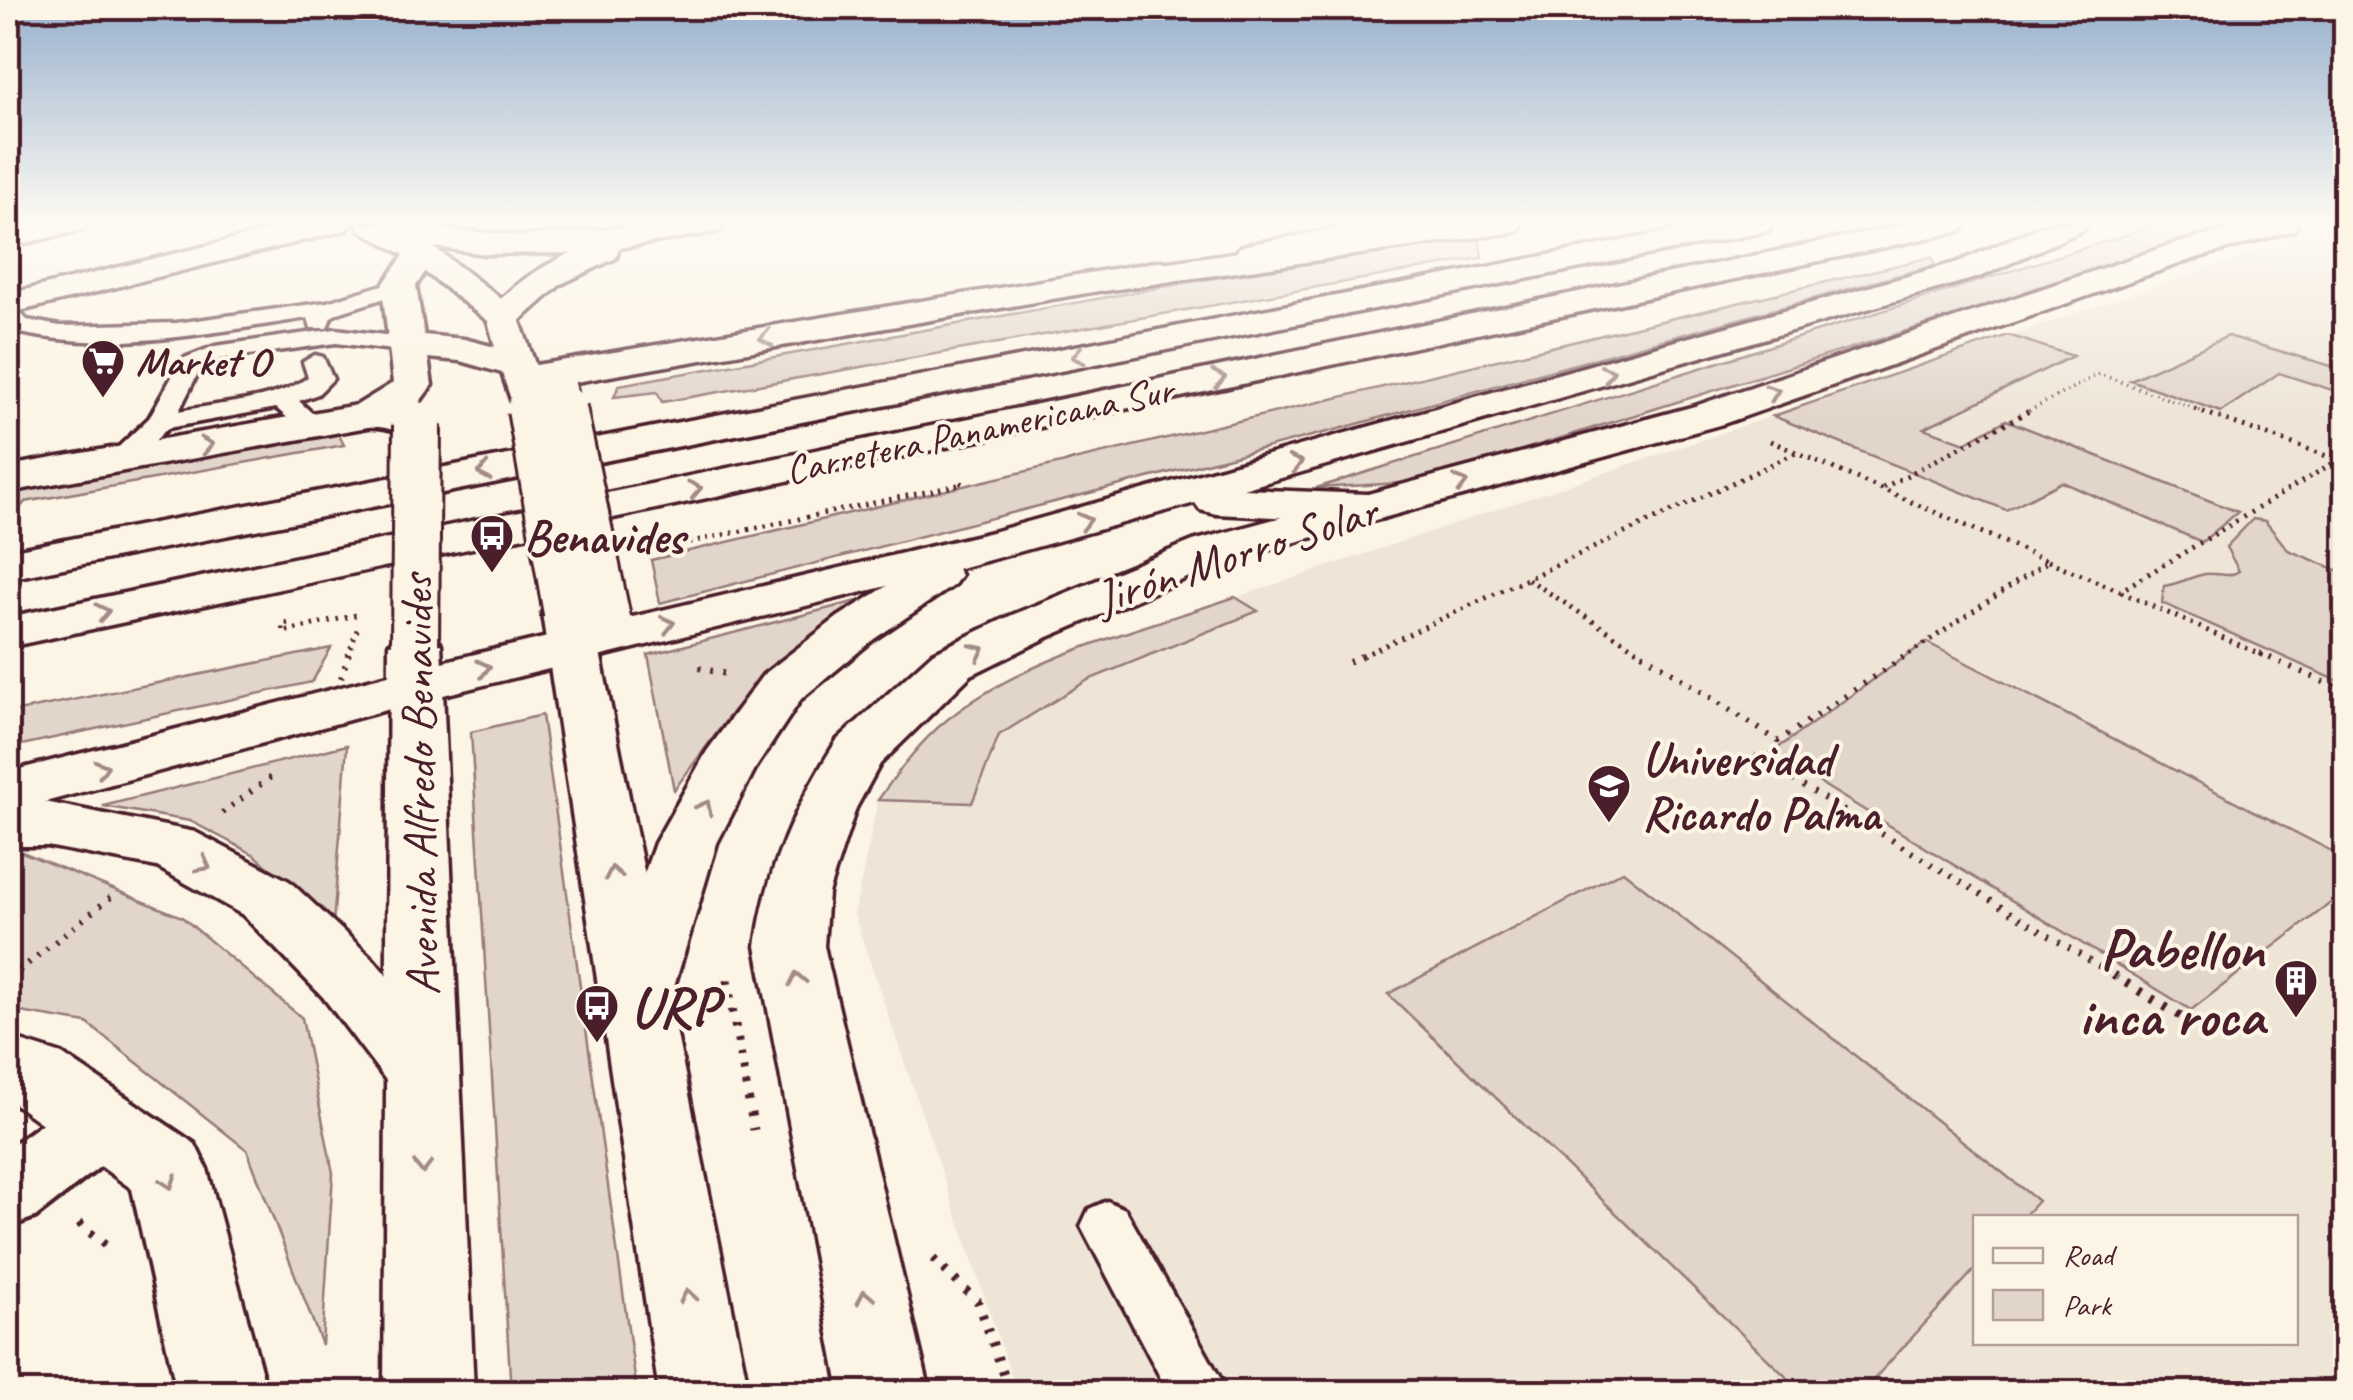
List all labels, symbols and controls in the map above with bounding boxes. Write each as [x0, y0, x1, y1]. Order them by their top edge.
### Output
one-way arrow [758, 327, 775, 348]
place label: Market O [136, 337, 274, 387]
supermarket icon: Market O [80, 338, 126, 399]
one-way arrow [1070, 345, 1086, 366]
street label: Carretera Panamericana Sur [781, 364, 1181, 495]
one-way arrow [1599, 364, 1616, 385]
one-way arrow [1210, 368, 1227, 389]
one-way arrow [1763, 383, 1780, 404]
one-way arrow [199, 435, 215, 456]
one-way arrow [1287, 454, 1304, 475]
one-way arrow [476, 461, 492, 482]
one-way arrow [1452, 473, 1469, 494]
one-way arrow [686, 479, 703, 500]
street label: Jirón Morro Solar [1086, 479, 1388, 628]
place label: Benavides [524, 507, 688, 567]
one-way arrow [1076, 512, 1093, 533]
bus stop icon: Benavides [469, 513, 515, 574]
street label: Avenida Alfredo Benavides [385, 570, 453, 996]
one-way arrow [94, 603, 111, 624]
one-way arrow [659, 615, 676, 636]
one-way arrow [968, 644, 986, 663]
one-way arrow [475, 659, 492, 680]
place label: Universidad Ricardo Palma [1642, 729, 1883, 844]
one-way arrow [93, 758, 110, 779]
school or university icon: Universidad Ricardo Palma [1586, 763, 1632, 824]
one-way arrow [693, 800, 713, 818]
one-way arrow [193, 853, 211, 872]
one-way arrow [603, 865, 624, 881]
place label: Pabellon inca roca [2078, 912, 2268, 1052]
building icon: Pabellon inca roca [2273, 958, 2319, 1019]
place label: URP [630, 970, 726, 1043]
one-way arrow [788, 971, 809, 988]
bus stop icon: URP [574, 983, 620, 1044]
one-way arrow [413, 1160, 434, 1176]
one-way arrow [157, 1172, 177, 1190]
legend [1973, 1215, 2298, 1345]
text: Road [2063, 1236, 2117, 1274]
text: Park [2063, 1286, 2113, 1324]
one-way arrow [678, 1288, 699, 1305]
one-way arrow [855, 1289, 876, 1306]

